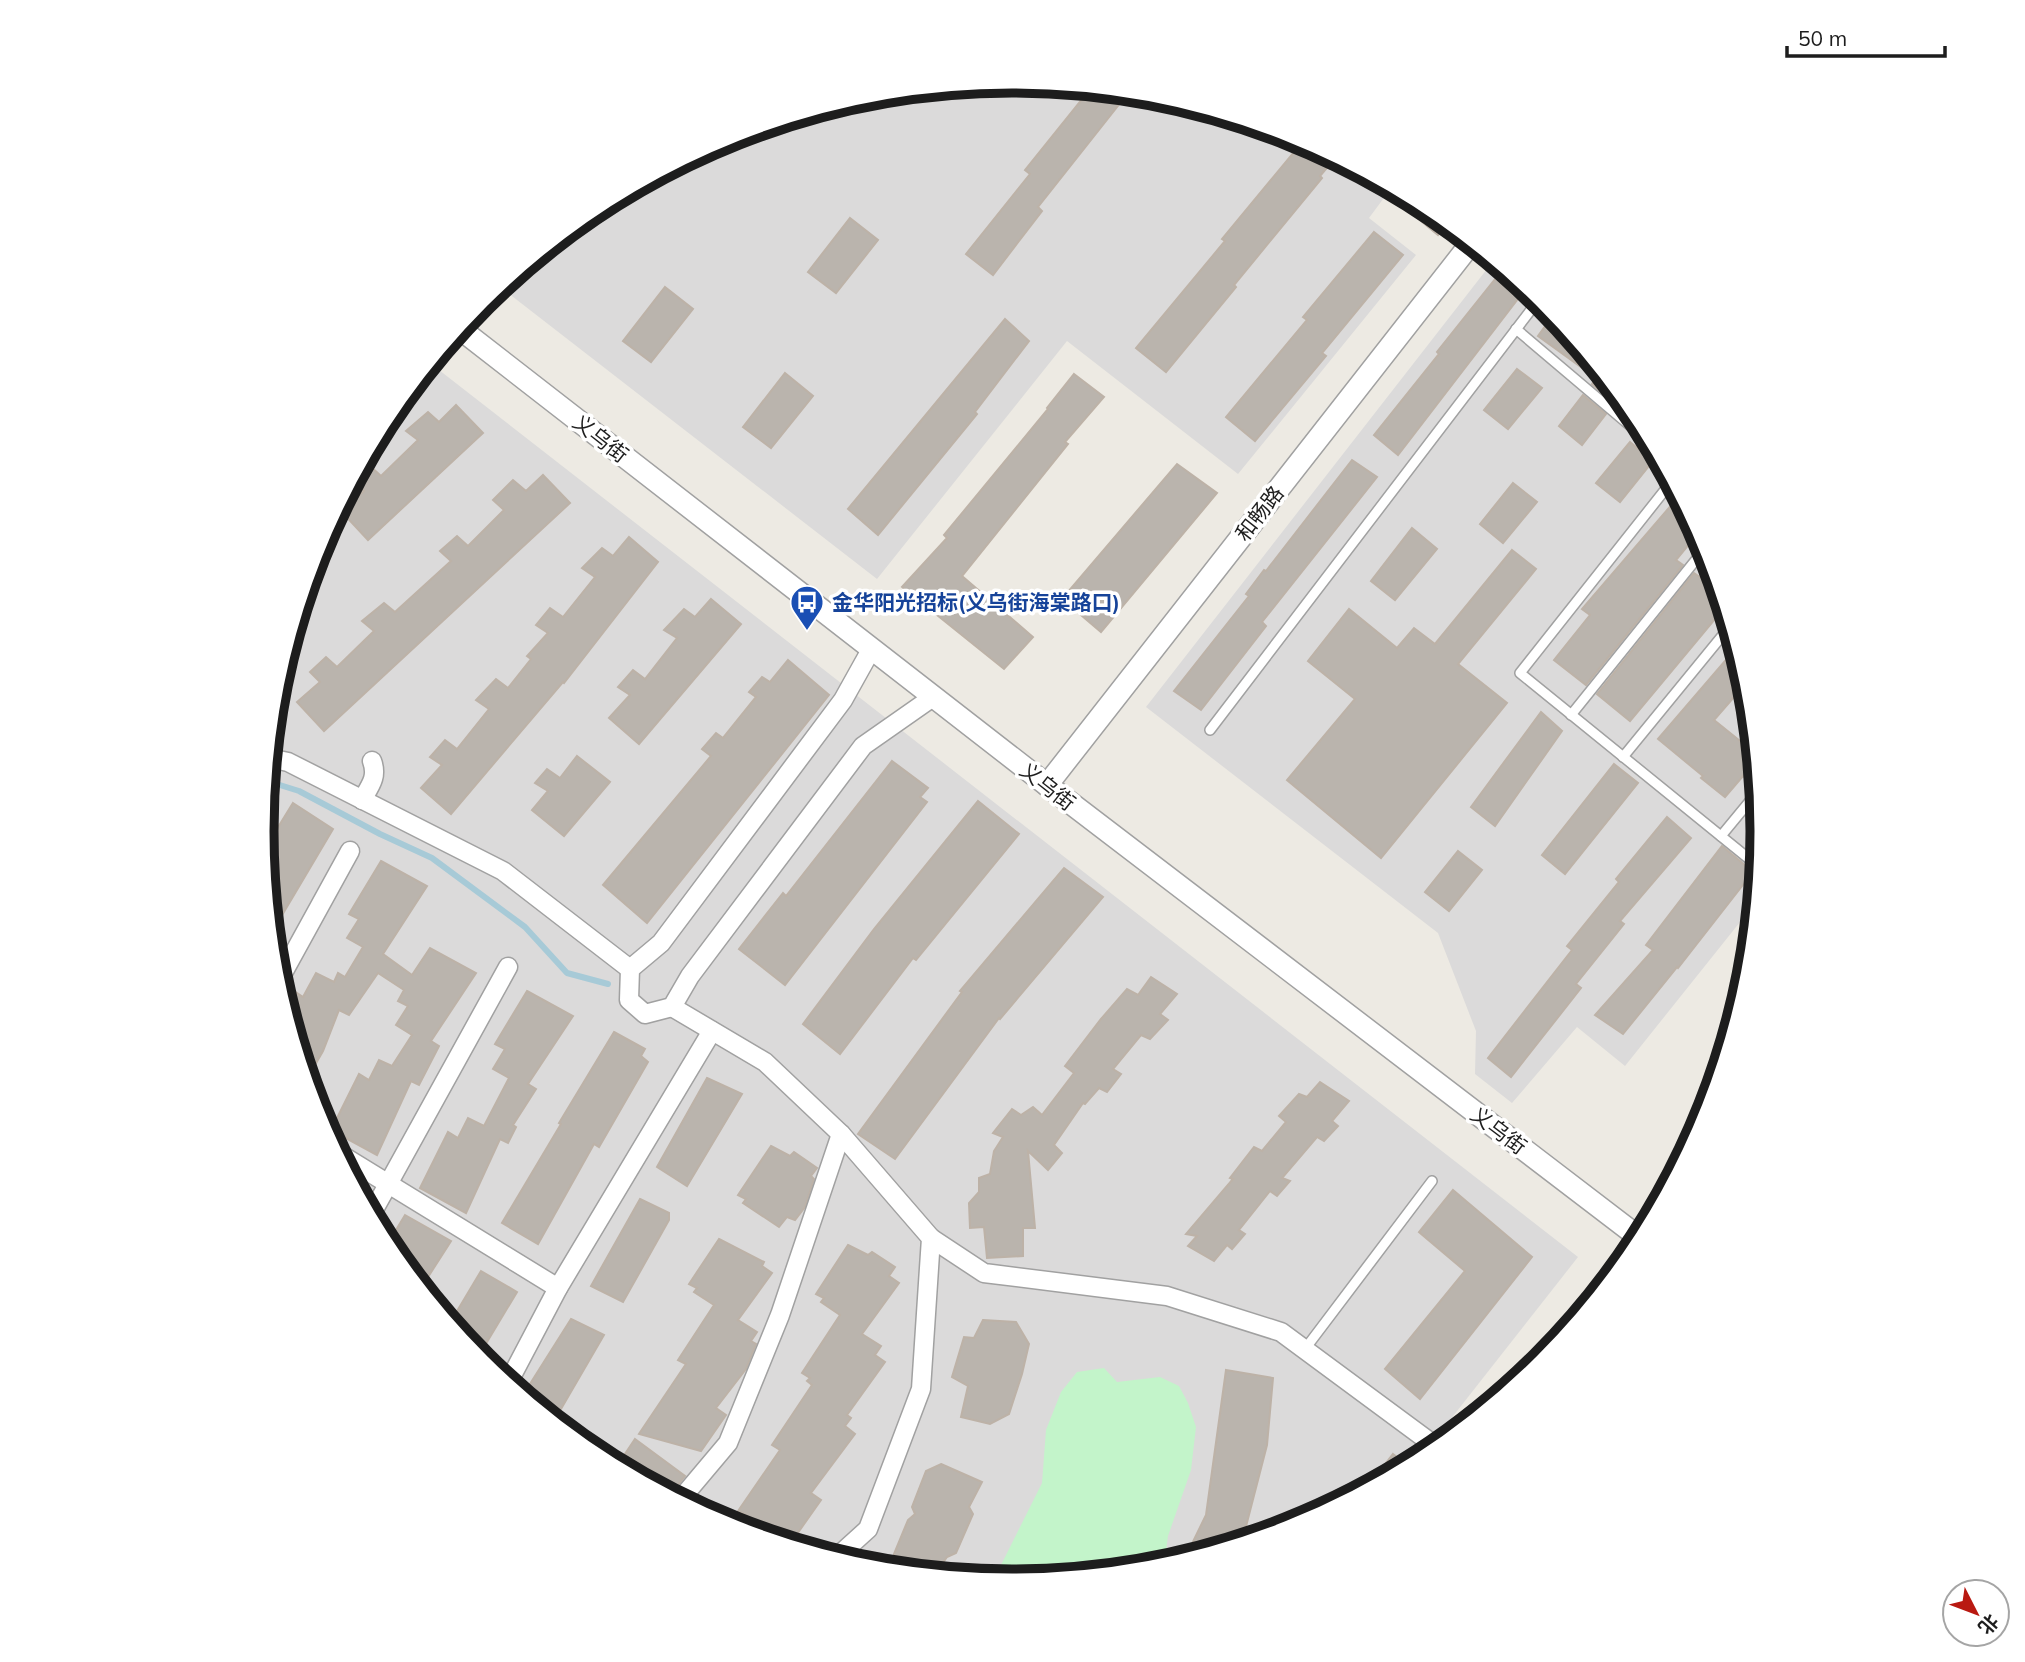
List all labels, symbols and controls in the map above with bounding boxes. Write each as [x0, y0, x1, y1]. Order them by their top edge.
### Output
scale bar [1787, 14, 1944, 58]
text: 50 m [1798, 25, 1847, 51]
street label: 义乌街 [568, 408, 634, 468]
street label: 和畅路 [1229, 480, 1289, 546]
bus stop icon: 金华阳光招标(义乌街海棠路口) [788, 583, 826, 632]
place label: 金华阳光招标(义乌街海棠路口) [832, 589, 1120, 615]
street label: 义乌街 [1015, 756, 1081, 816]
street label: 义乌街 [1466, 1101, 1532, 1159]
north arrow [1941, 1578, 2011, 1648]
text: 北 [1973, 1609, 2004, 1639]

